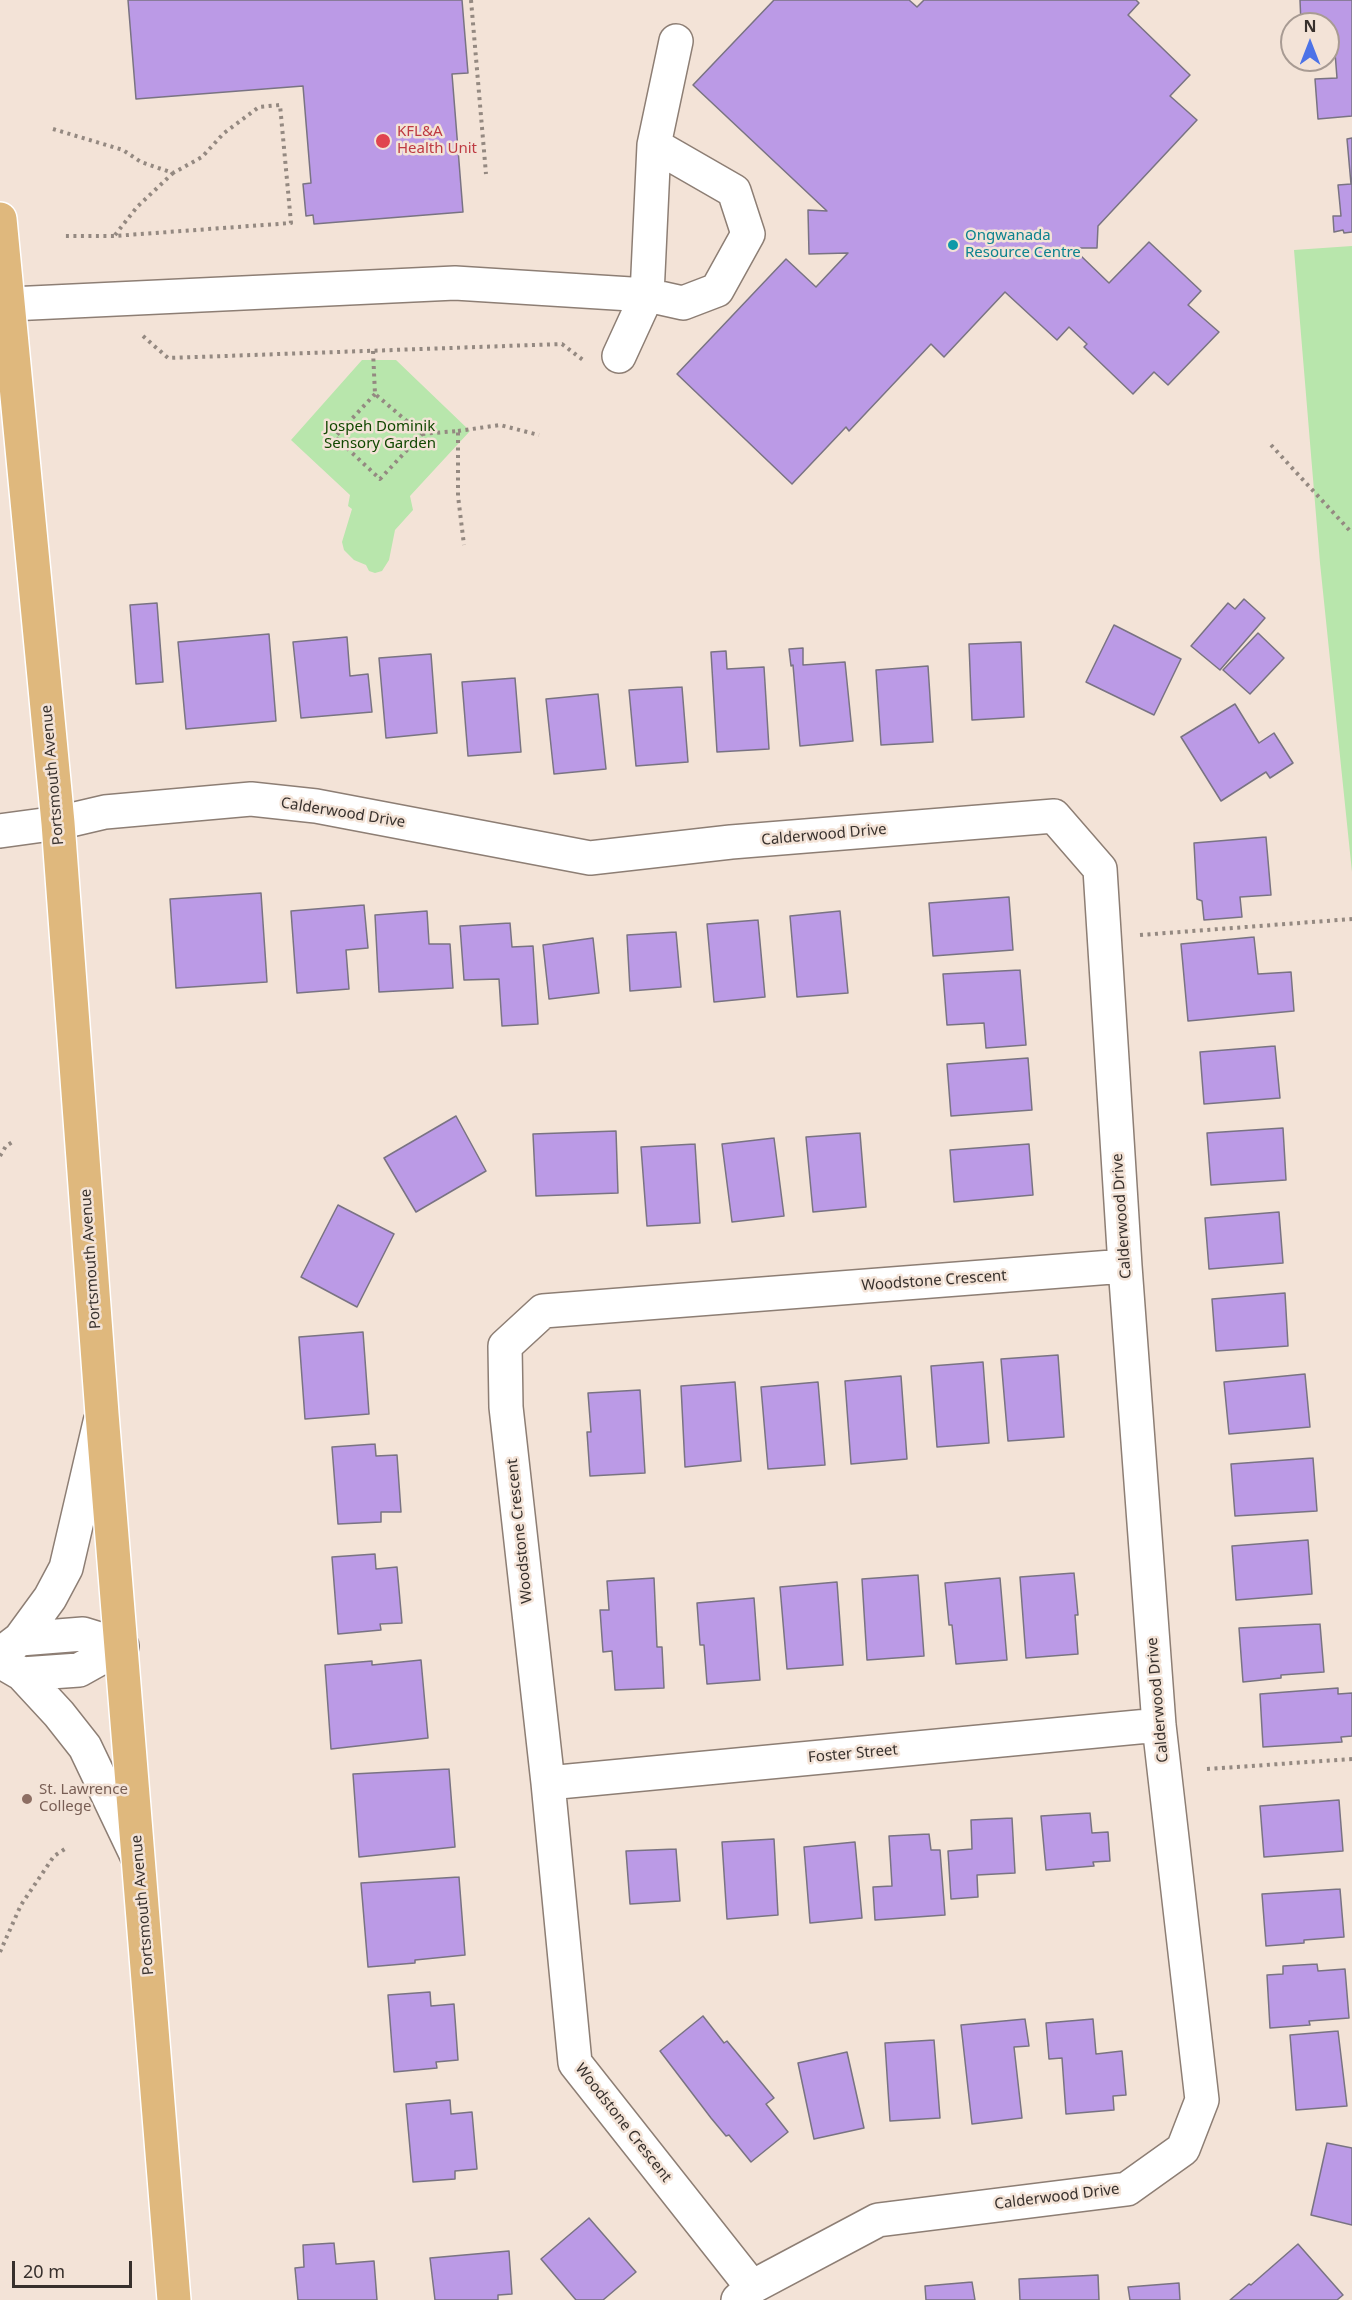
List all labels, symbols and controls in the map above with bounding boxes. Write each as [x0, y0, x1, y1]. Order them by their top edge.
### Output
north arrow [1280, 12, 1340, 72]
text: N [1303, 15, 1317, 37]
place label: KFL&A Health Unit [397, 123, 477, 158]
marker: KFL&A Health Unit [374, 132, 392, 150]
place label: Ongwanada Resource Centre [965, 227, 1081, 262]
marker: Ongwanada Resource Centre [946, 238, 960, 252]
park label: Jospeh Dominik Sensory Garden [324, 418, 436, 453]
street label: Portsmouth Avenue [38, 704, 68, 846]
street label: Calderwood Drive [279, 794, 407, 832]
street label: Calderwood Drive [761, 821, 887, 849]
street label: Calderwood Drive [1109, 1153, 1135, 1279]
street label: Portsmouth Avenue [77, 1188, 105, 1330]
street label: Woodstone Crescent [861, 1267, 1007, 1295]
street label: Woodstone Crescent [503, 1458, 537, 1604]
street label: Calderwood Drive [1144, 1637, 1172, 1763]
street label: Foster Street [807, 1741, 899, 1767]
place label: St. Lawrence College [39, 1781, 128, 1816]
marker: St. Lawrence College [20, 1792, 34, 1806]
street label: Portsmouth Avenue [128, 1834, 158, 1976]
street label: Woodstone Crescent [571, 2060, 675, 2186]
street label: Calderwood Drive [993, 2180, 1121, 2214]
scale bar [15, 2249, 135, 2287]
text: 20 m [23, 2259, 65, 2283]

